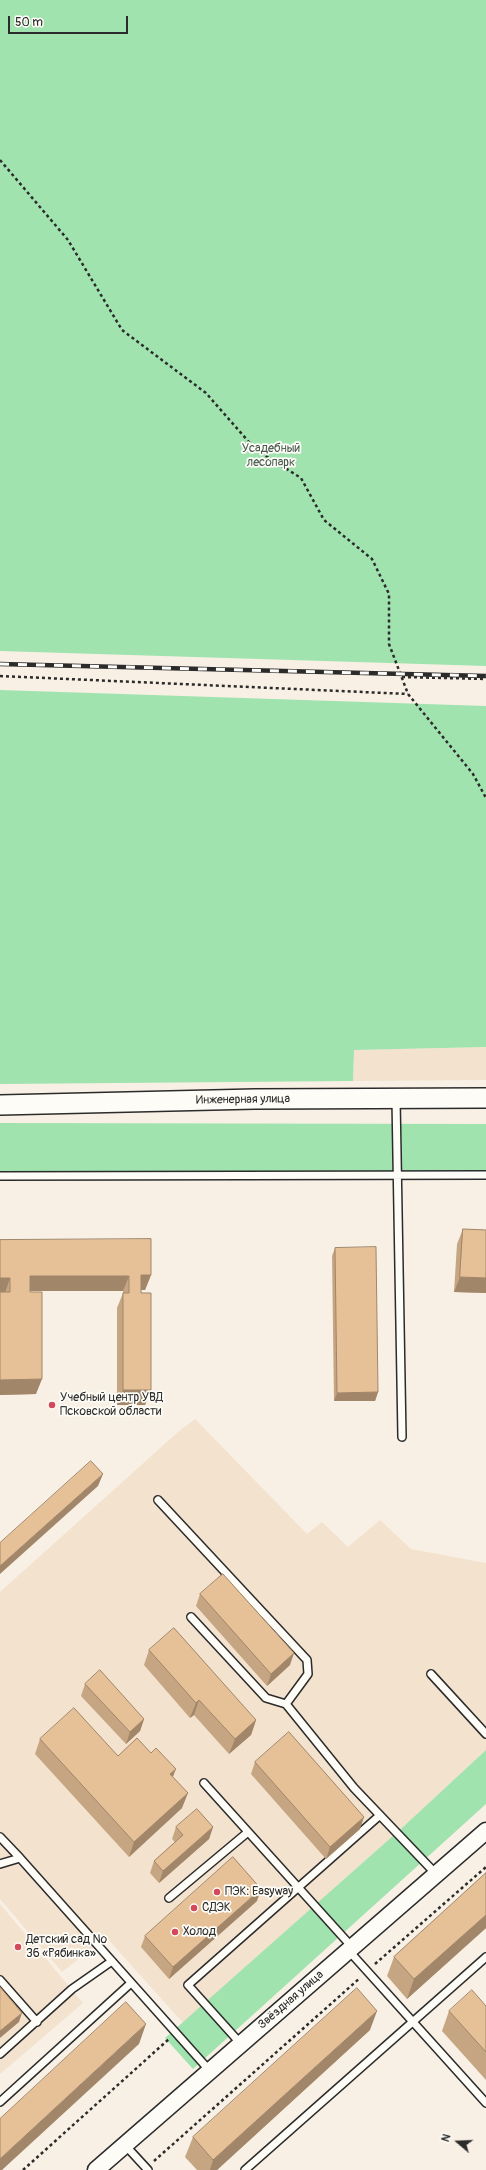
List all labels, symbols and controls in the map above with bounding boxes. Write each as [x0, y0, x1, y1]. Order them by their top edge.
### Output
scale bar [10, 8, 130, 34]
text: 50 m [15, 15, 43, 30]
park label: Усадебный лесопарк [242, 442, 300, 470]
street label: Инженерная улица [196, 1092, 290, 1108]
place label: Учебный центр УВД Псковской области [60, 1391, 163, 1419]
marker: Учебный центр УВД Псковской области [47, 1400, 57, 1410]
place label: ПЭК: Easyway [225, 1885, 293, 1899]
marker: ПЭК: Easyway [212, 1887, 222, 1897]
place label: СДЭК [202, 1901, 231, 1915]
marker: СДЭК [189, 1903, 199, 1913]
place label: Холод [183, 1925, 216, 1939]
marker: Холод [170, 1927, 180, 1937]
place label: Детский сад № 36 «Рябинка» [26, 1933, 107, 1961]
marker: Детский сад № 36 «Рябинка» [13, 1942, 23, 1952]
street label: Звёздная улица [255, 1968, 327, 2032]
north arrow [438, 2122, 478, 2162]
text: N [439, 2132, 454, 2144]

